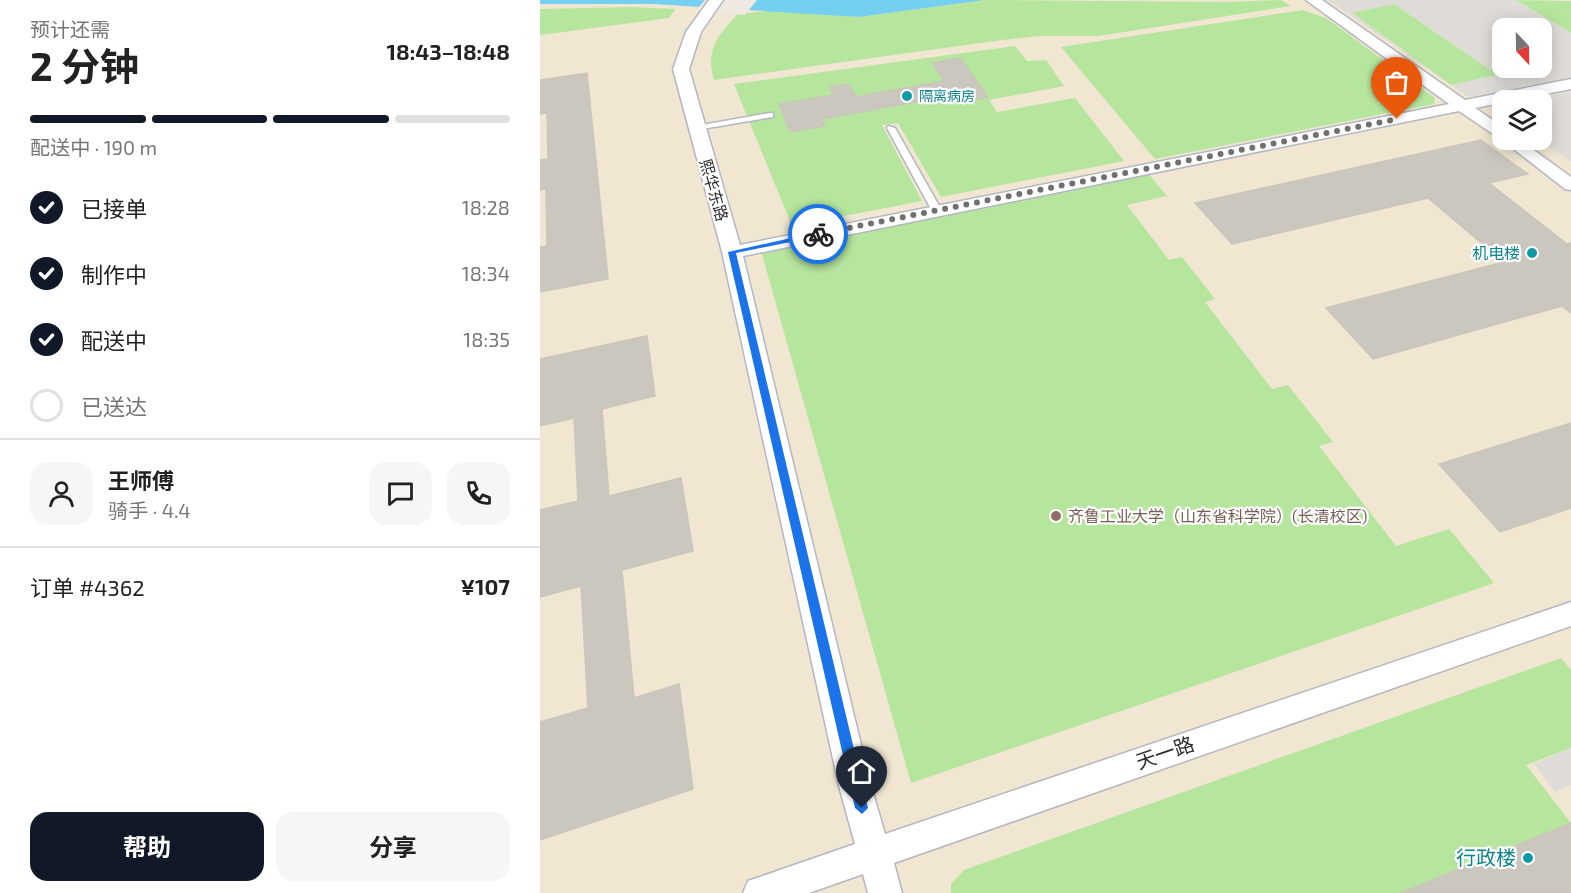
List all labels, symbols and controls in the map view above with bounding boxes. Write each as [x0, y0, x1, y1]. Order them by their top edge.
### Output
text: 预计还需 [30, 17, 110, 41]
north arrow [1492, 18, 1552, 78]
map controls [1492, 18, 1552, 150]
text: 18:43–18:48 [386, 38, 510, 64]
text: 2 分钟 [30, 42, 139, 89]
pin [1371, 57, 1422, 119]
icon: bag [1380, 66, 1413, 99]
place label: 隔离病房 [919, 87, 975, 104]
marker: 隔离病房 [900, 89, 914, 103]
button: layers [1492, 90, 1552, 150]
text: 配送中 · 190 m [30, 135, 157, 159]
street label: 熙华东路 [697, 156, 732, 223]
icon: check [30, 191, 63, 224]
text: 已接单 [81, 195, 147, 221]
text: 18:28 [462, 195, 510, 219]
courier [788, 204, 848, 264]
icon: bike [802, 218, 835, 251]
place label: 机电楼 [1472, 243, 1520, 262]
marker: 机电楼 [1525, 246, 1539, 260]
icon: check [30, 257, 63, 290]
text: 制作中 [81, 261, 147, 287]
text: 18:34 [462, 261, 510, 285]
icon: check [30, 323, 63, 356]
text: 配送中 [81, 327, 147, 353]
text: 18:35 [463, 327, 510, 351]
text: 已送达 [81, 393, 147, 419]
button: person [30, 462, 93, 525]
button: chat [369, 462, 432, 525]
button: phone [447, 462, 510, 525]
text: 王师傅 [108, 467, 174, 493]
text: 骑手 · 4.4 [108, 498, 191, 522]
place label: 齐鲁工业大学（山东省科学院）(长清校区) [1068, 506, 1368, 525]
marker: 齐鲁工业大学（山东省科学院）(长清校区) [1049, 509, 1063, 523]
text: ¥107 [460, 573, 510, 599]
text: 订单 #4362 [30, 574, 145, 600]
street label: 天一路 [1132, 731, 1197, 773]
pin [836, 746, 887, 808]
icon: home [845, 755, 878, 788]
button: 帮助 [30, 812, 264, 881]
button: 分享 [276, 812, 510, 881]
place label: 行政楼 [1456, 845, 1516, 869]
marker: 行政楼 [1521, 851, 1535, 865]

